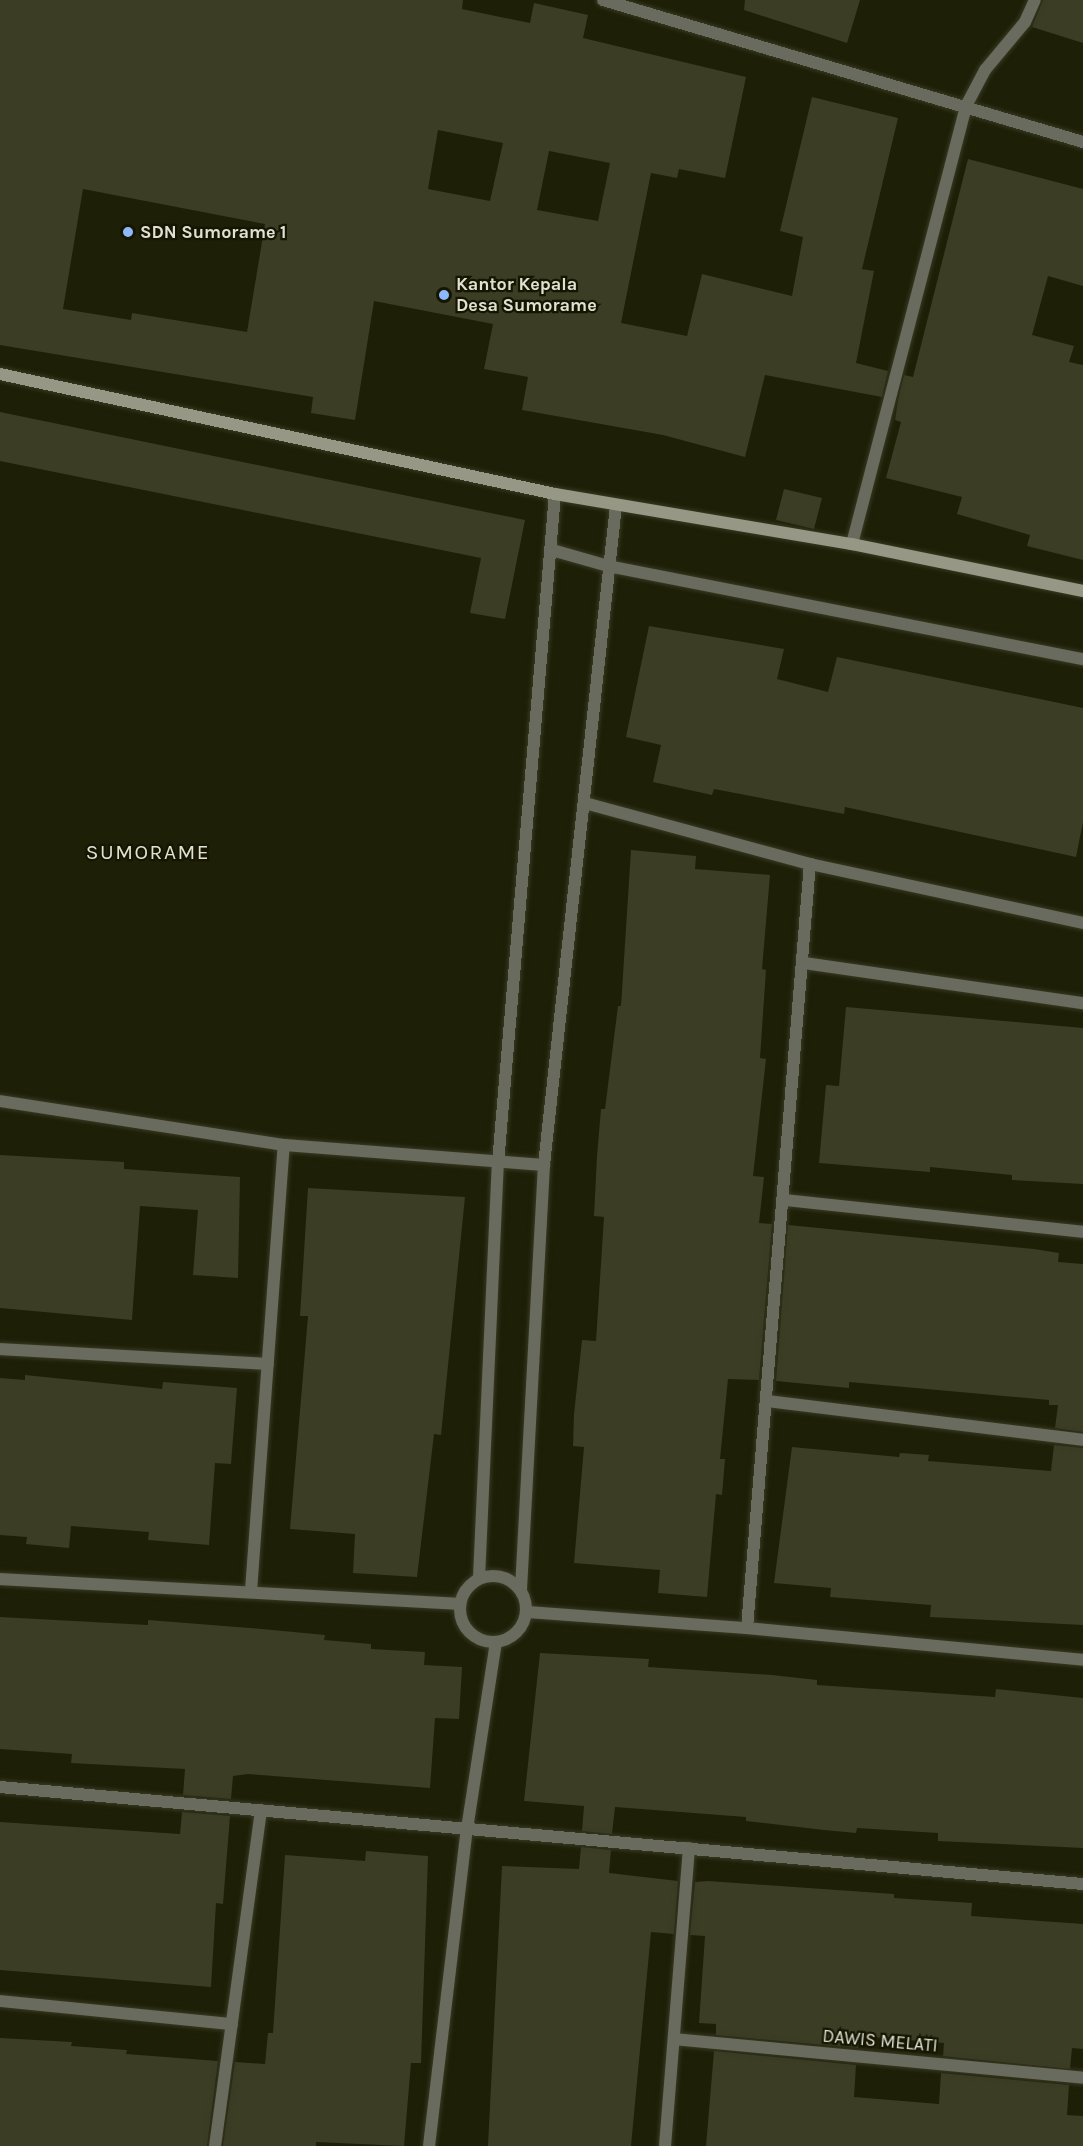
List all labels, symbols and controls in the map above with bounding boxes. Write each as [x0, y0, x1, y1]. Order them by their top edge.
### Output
place label: SDN Sumorame 1 [140, 221, 287, 243]
marker: SDN Sumorame 1 [121, 225, 135, 239]
place label: Kantor Kepala Desa Sumorame [456, 274, 597, 316]
marker: Kantor Kepala Desa Sumorame [437, 288, 451, 302]
district label: SUMORAME [86, 839, 210, 865]
street label: DAWIS MELATI [822, 2025, 938, 2057]

